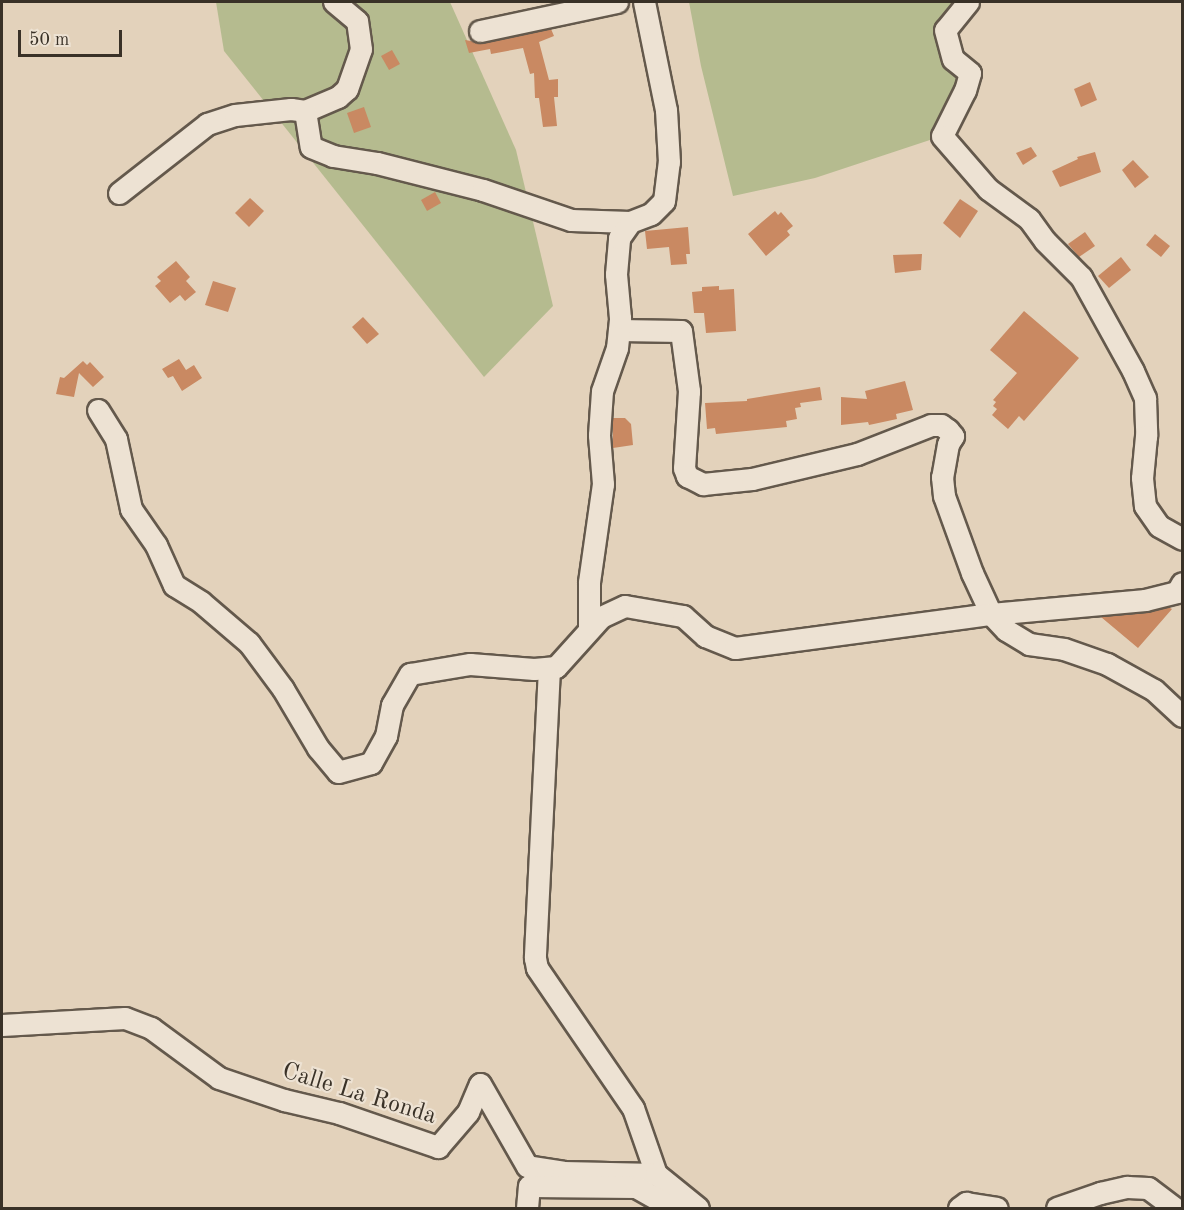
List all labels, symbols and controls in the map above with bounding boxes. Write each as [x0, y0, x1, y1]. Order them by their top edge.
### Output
scale bar [21, 18, 124, 56]
text: 50 m [29, 31, 69, 49]
street label: Calle La Ronda [278, 1058, 440, 1132]

